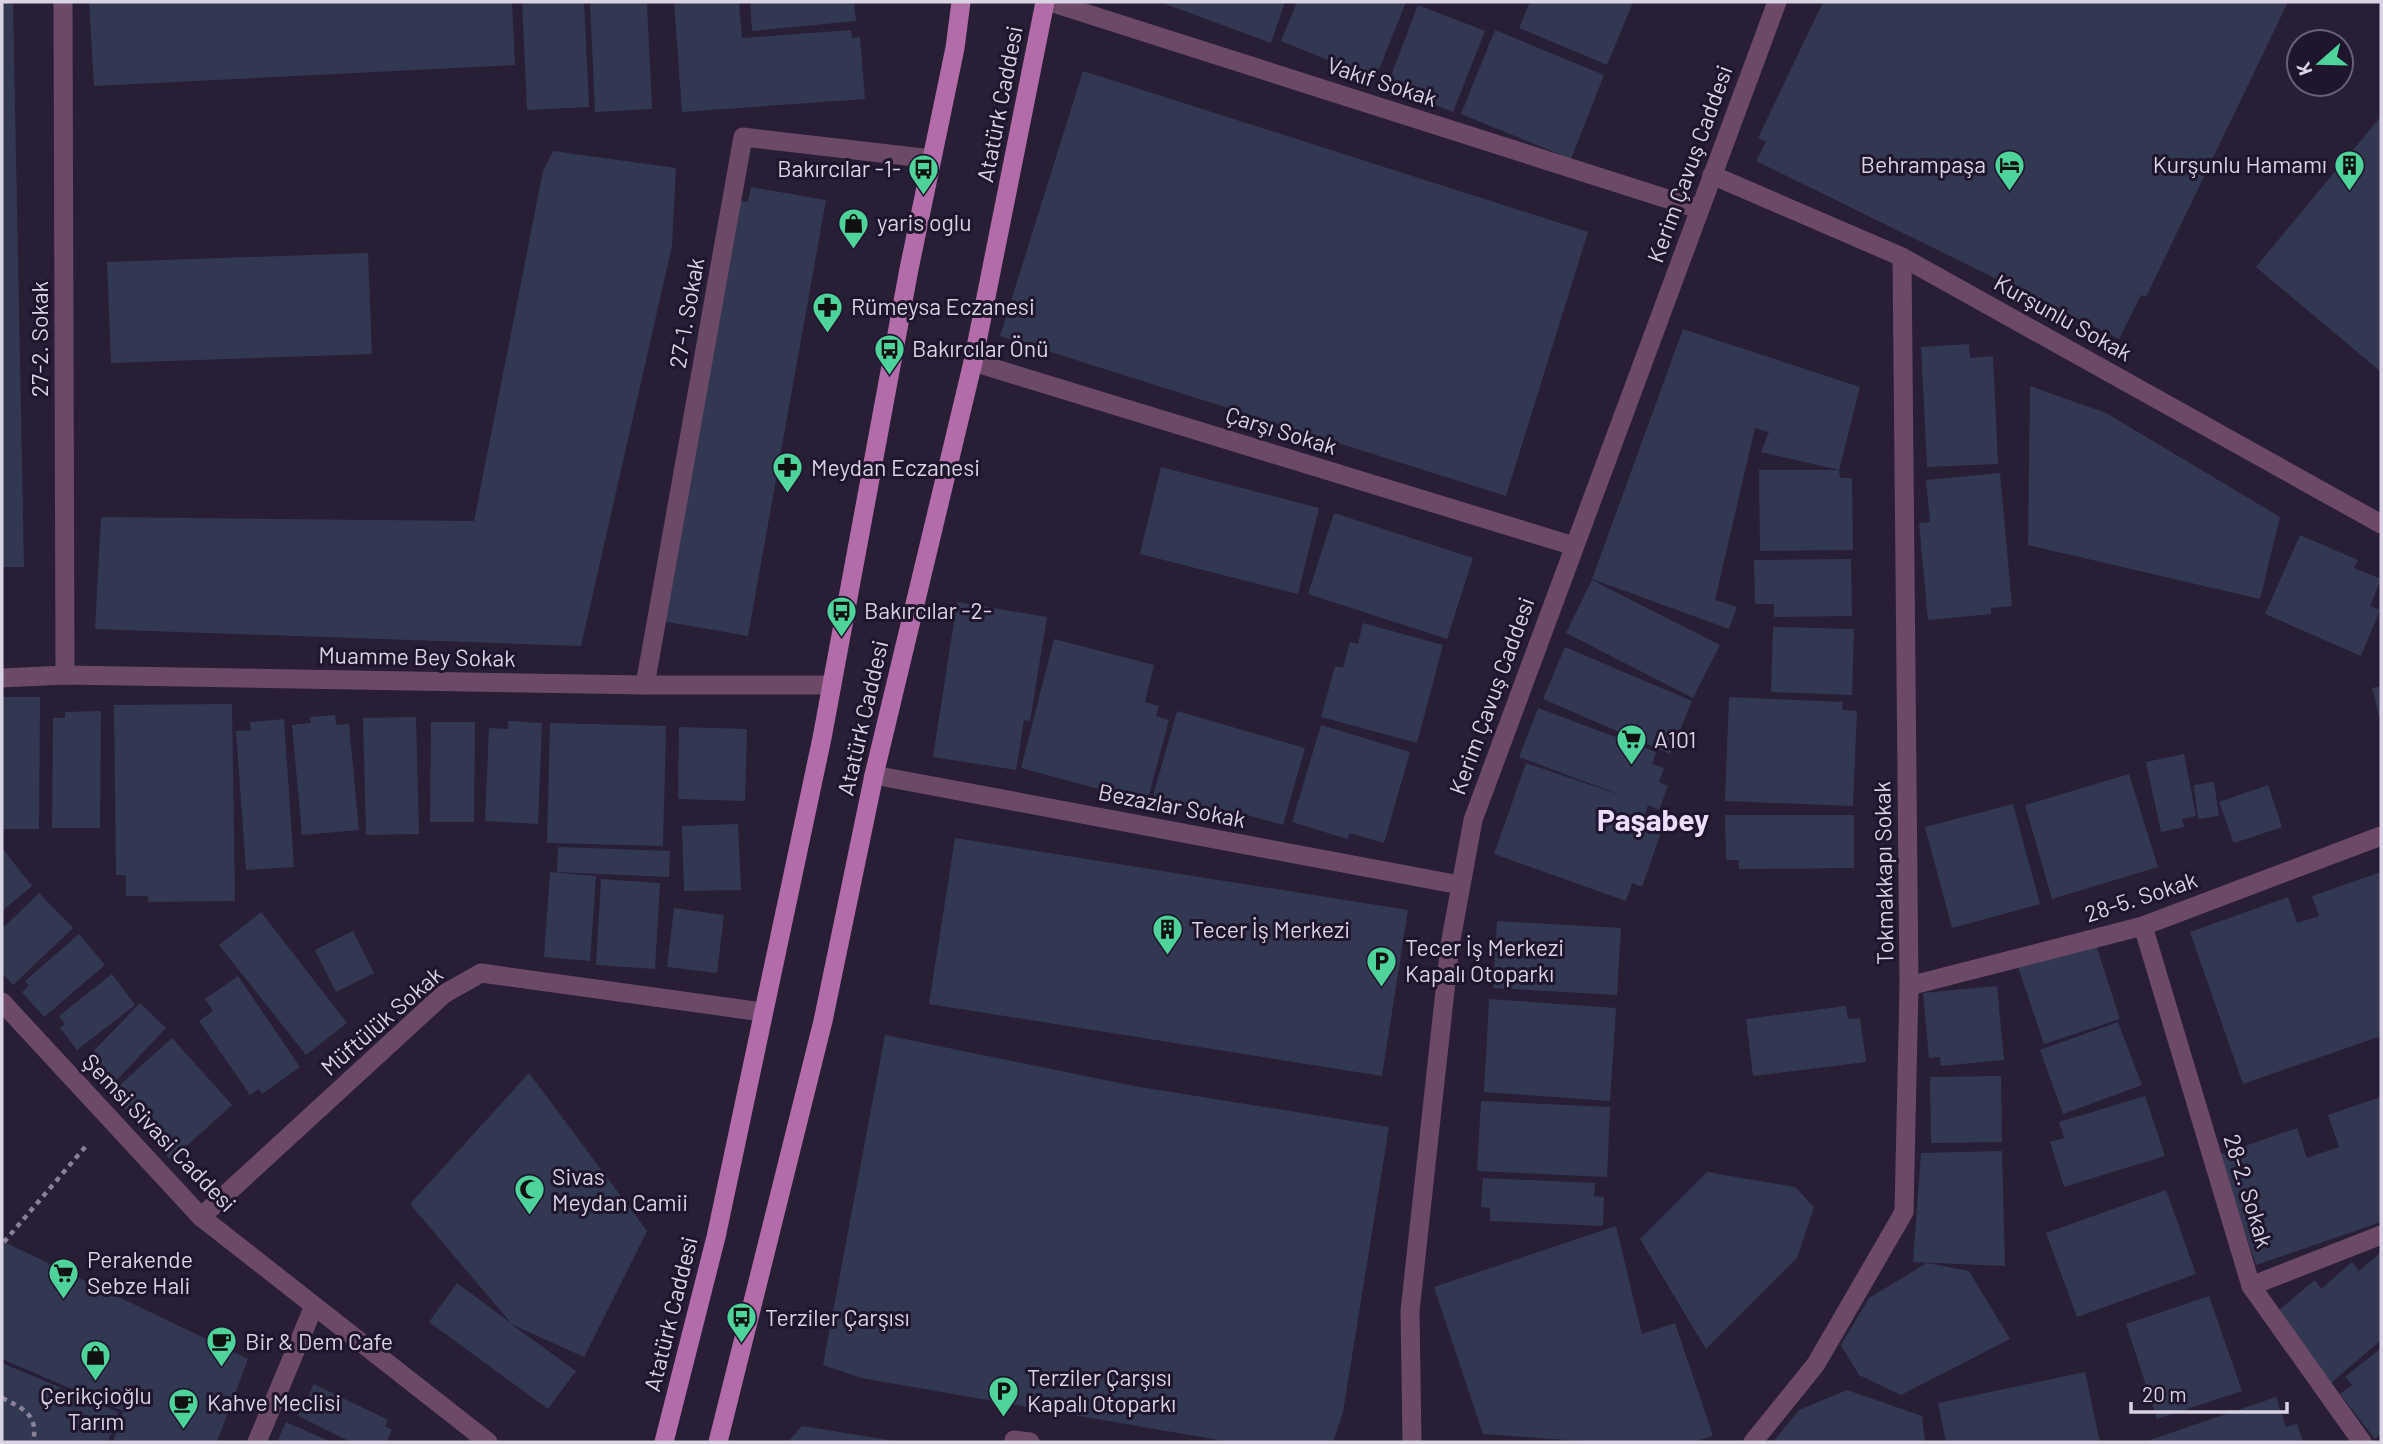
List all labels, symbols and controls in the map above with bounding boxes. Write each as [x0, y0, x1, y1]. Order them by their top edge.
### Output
street label: Atatürk Caddesi [970, 23, 1028, 184]
north arrow [2285, 28, 2355, 98]
street label: Vakıf Sokak [1324, 50, 1441, 112]
text: K [2291, 59, 2316, 79]
street label: Kerim Çavuş Caddesi [1640, 61, 1738, 266]
hotel icon: Behrampaşa [1992, 148, 2026, 192]
building icon: Kurşunlu Hamamı [2333, 148, 2367, 192]
place label: Behrampaşa [1860, 150, 1986, 178]
place label: Kurşunlu Hamamı [2153, 150, 2327, 178]
bus stop icon: Bakırcılar -1- [907, 152, 941, 196]
place label: Bakırcılar -1- [777, 154, 901, 182]
shop icon: yaris oglu [837, 206, 871, 250]
place label: yaris oglu [877, 208, 971, 236]
street label: 27-1. Sokak [663, 255, 710, 370]
street label: Kurşunlu Sokak [1990, 268, 2137, 367]
street label: 27-2. Sokak [25, 281, 53, 397]
pharmacy icon: Rümeysa Eczanesi [811, 290, 845, 334]
place label: Rümeysa Eczanesi [851, 292, 1035, 320]
bus stop icon: Bakırcılar Önü [872, 332, 906, 376]
place label: Bakırcılar Önü [912, 334, 1049, 362]
street label: Çarşı Sokak [1222, 400, 1340, 460]
pharmacy icon: Meydan Eczanesi [771, 451, 805, 495]
place label: Meydan Eczanesi [811, 453, 980, 481]
street label: Kerim Çavuş Caddesi [1442, 593, 1540, 798]
bus stop icon: Bakırcılar -2- [824, 594, 858, 638]
place label: Bakırcılar -2- [864, 596, 992, 624]
street label: Atatürk Caddesi [831, 637, 894, 798]
street label: Muamme Bey Sokak [318, 640, 516, 672]
supermarket icon: A101 [1614, 723, 1648, 767]
place label: A101 [1654, 725, 1696, 753]
street label: Bezazlar Sokak [1096, 777, 1248, 833]
street label: Tokmakkapı Sokak [1867, 781, 1899, 965]
district label: Paşabey [1597, 801, 1709, 837]
street label: 28-5. Sokak [2081, 865, 2201, 927]
building icon: Tecer İş Merkezi [1151, 913, 1185, 957]
place label: Tecer İş Merkezi [1191, 915, 1350, 943]
place label: Tecer İş Merkezi Kapalı Otoparkı [1405, 933, 1564, 987]
parking icon: Tecer İş Merkezi Kapalı Otoparkı [1365, 944, 1399, 988]
street label: Müftülük Sokak [315, 960, 448, 1081]
street label: Şemsi Sivasi Caddesi [77, 1047, 242, 1217]
street label: 28-2. Sokak [2218, 1131, 2279, 1251]
place label: Sivas Meydan Camii [552, 1162, 688, 1216]
mosque icon: Sivas Meydan Camii [512, 1173, 546, 1217]
street label: Atatürk Caddesi [637, 1233, 703, 1394]
place label: Perakende Sebze Hali [87, 1245, 193, 1299]
supermarket icon: Perakende Sebze Hali [47, 1256, 81, 1300]
bus stop icon: Terziler Çarşısı [725, 1301, 759, 1345]
place label: Terziler Çarşısı [765, 1303, 910, 1331]
cafe icon: Bir & Dem Cafe [205, 1325, 239, 1369]
place label: Bir & Dem Cafe [245, 1327, 393, 1355]
shop icon: Çerikçioğlu Tarım [79, 1338, 113, 1382]
place label: Terziler Çarşısı Kapalı Otoparkı [1027, 1363, 1176, 1417]
scale bar [2131, 1370, 2287, 1414]
parking icon: Terziler Çarşısı Kapalı Otoparkı [987, 1374, 1021, 1418]
place label: Çerikçioğlu Tarım [40, 1381, 152, 1435]
text: 20 m [2142, 1381, 2187, 1406]
cafe icon: Kahve Meclisi [167, 1386, 201, 1430]
place label: Kahve Meclisi [207, 1388, 341, 1416]

